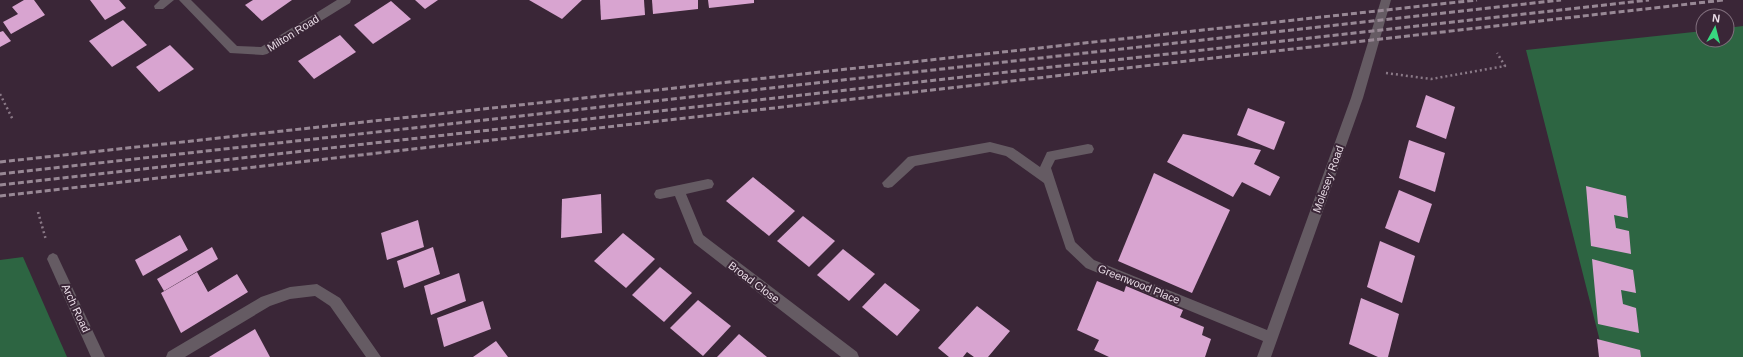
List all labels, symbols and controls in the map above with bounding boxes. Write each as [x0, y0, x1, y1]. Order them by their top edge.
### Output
north arrow [1695, 8, 1735, 48]
street label: Milton Road [265, 12, 321, 54]
text: N [1712, 12, 1721, 25]
street label: Molesey Road [1310, 144, 1346, 214]
street label: Broad Close [726, 259, 782, 305]
street label: Greenwood Place [1096, 262, 1182, 306]
street label: Arch Road [60, 282, 92, 334]

